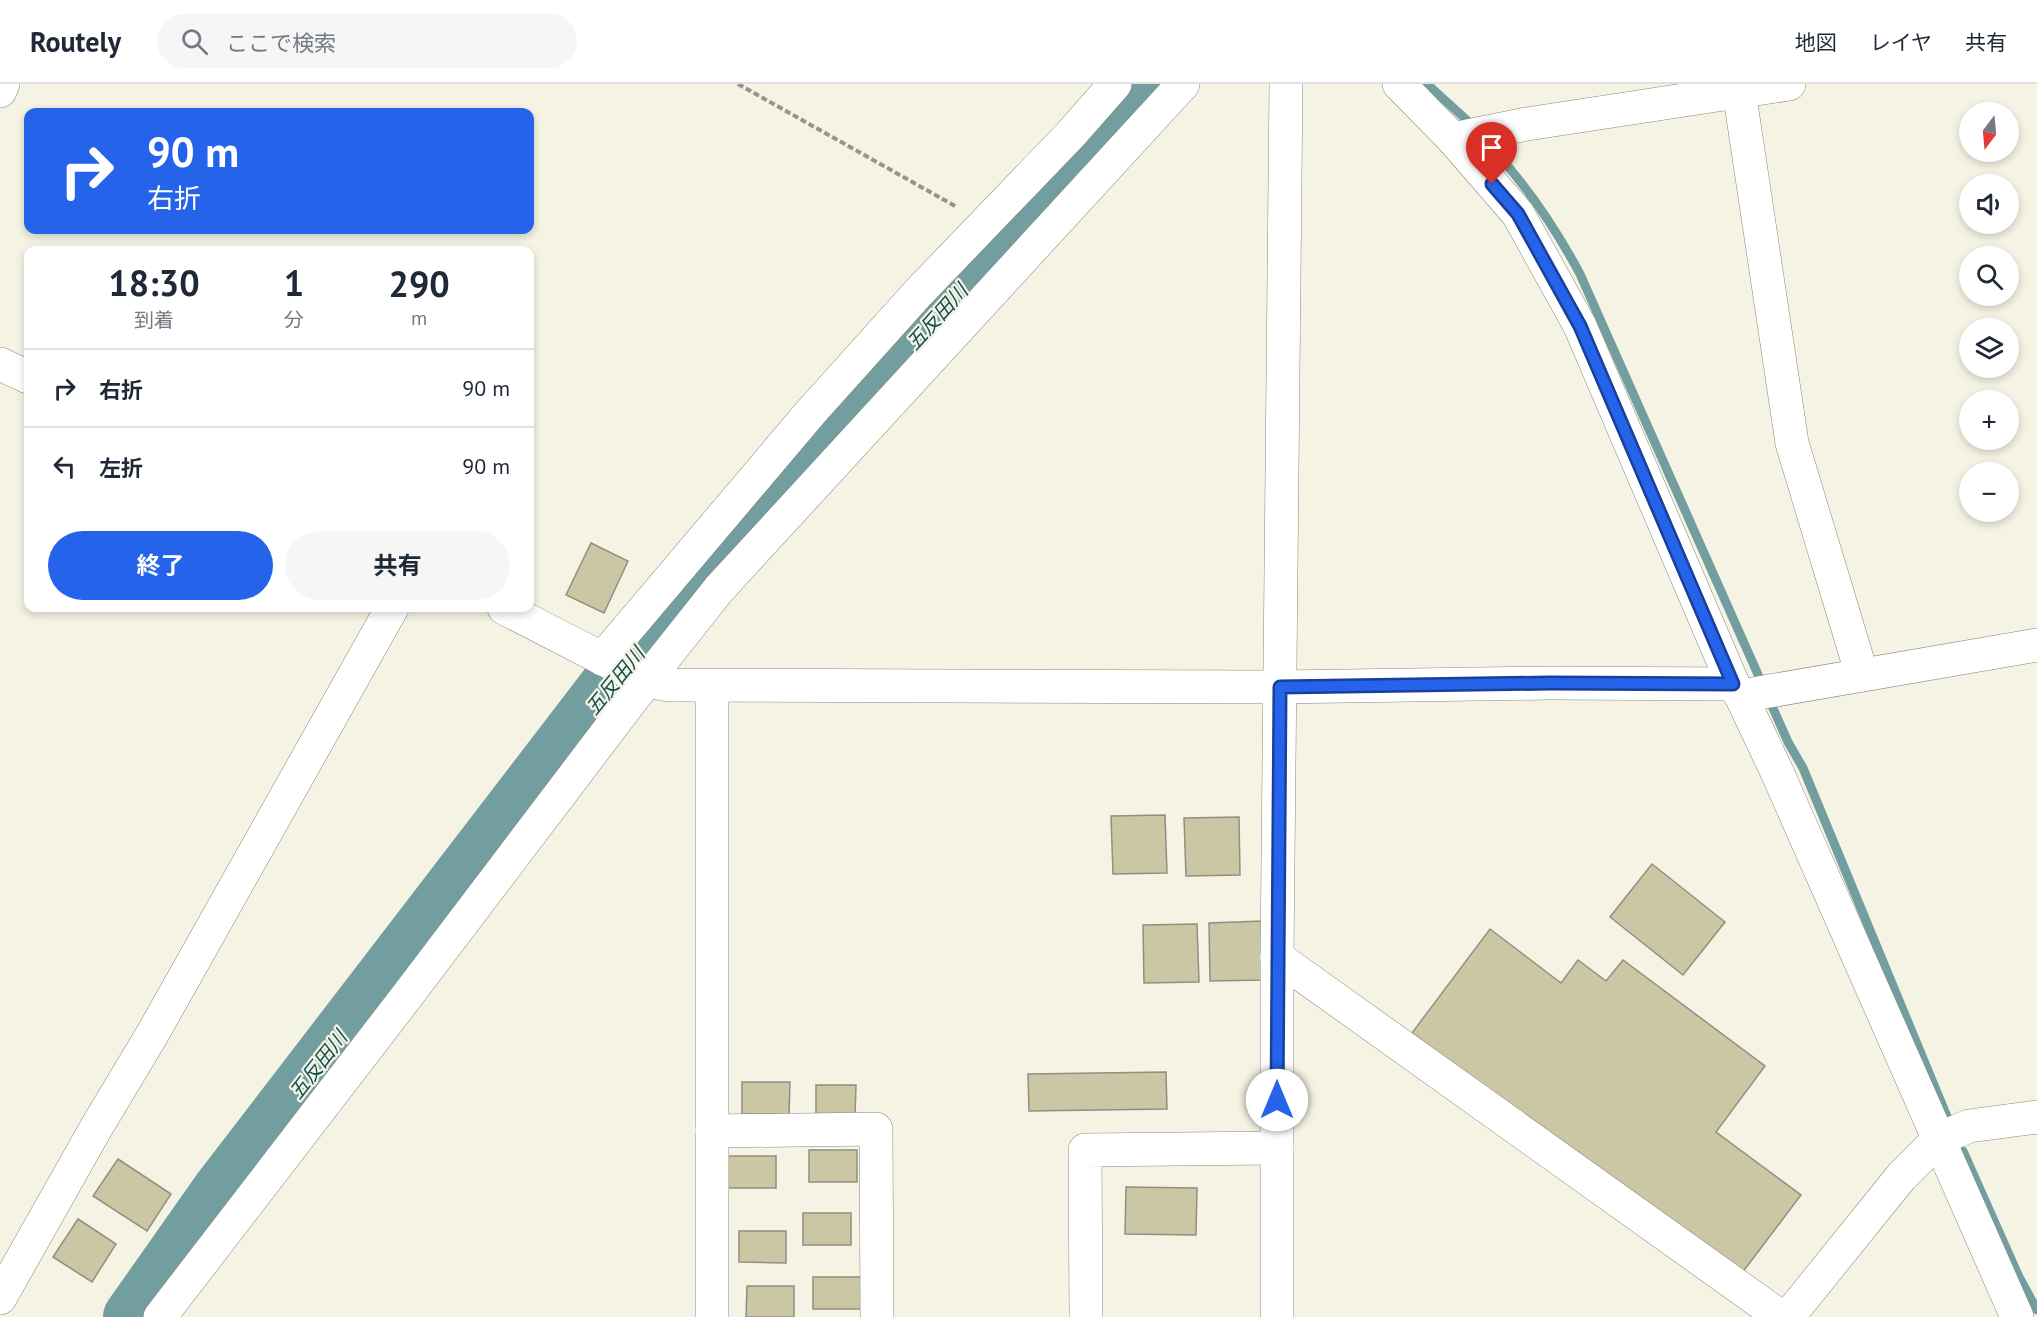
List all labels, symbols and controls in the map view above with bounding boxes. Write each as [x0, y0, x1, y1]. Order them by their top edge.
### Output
search box [157, 14, 577, 68]
text: Routely [30, 23, 121, 60]
icon: search [178, 25, 211, 58]
text: ここで検索 [226, 29, 336, 57]
text: 地図 [1795, 29, 1837, 56]
text: レイヤ [1870, 29, 1932, 56]
text: 共有 [1965, 29, 2007, 56]
north arrow [1959, 102, 2019, 162]
map controls [1959, 102, 2019, 522]
pin [1466, 122, 1517, 184]
text: 90 m [147, 124, 239, 179]
icon: arrive [1475, 131, 1508, 164]
icon: right [48, 132, 126, 210]
button: sound [1959, 174, 2019, 234]
text: 右折 [147, 181, 201, 215]
button: search [1959, 246, 2019, 306]
text: 18:30 [108, 259, 200, 306]
text: 1 [284, 259, 304, 306]
text: 290 [388, 260, 450, 307]
water label: 五反田川 [901, 277, 975, 355]
text: m [411, 305, 427, 331]
text: 到着 [134, 307, 174, 333]
text: 分 [284, 307, 304, 333]
button: layers [1959, 318, 2019, 378]
icon: right [48, 372, 81, 405]
text: 90 m [462, 374, 510, 402]
text: 右折 [99, 376, 143, 404]
button: + [1959, 390, 2019, 450]
icon: left [48, 450, 81, 483]
text: 90 m [462, 452, 510, 480]
text: 左折 [99, 454, 143, 482]
button: − [1959, 462, 2019, 522]
button: 終了 [48, 531, 273, 600]
button: 共有 [285, 531, 510, 600]
water label: 五反田川 [580, 640, 652, 720]
water label: 五反田川 [283, 1024, 354, 1105]
position arrow [1245, 1068, 1309, 1132]

